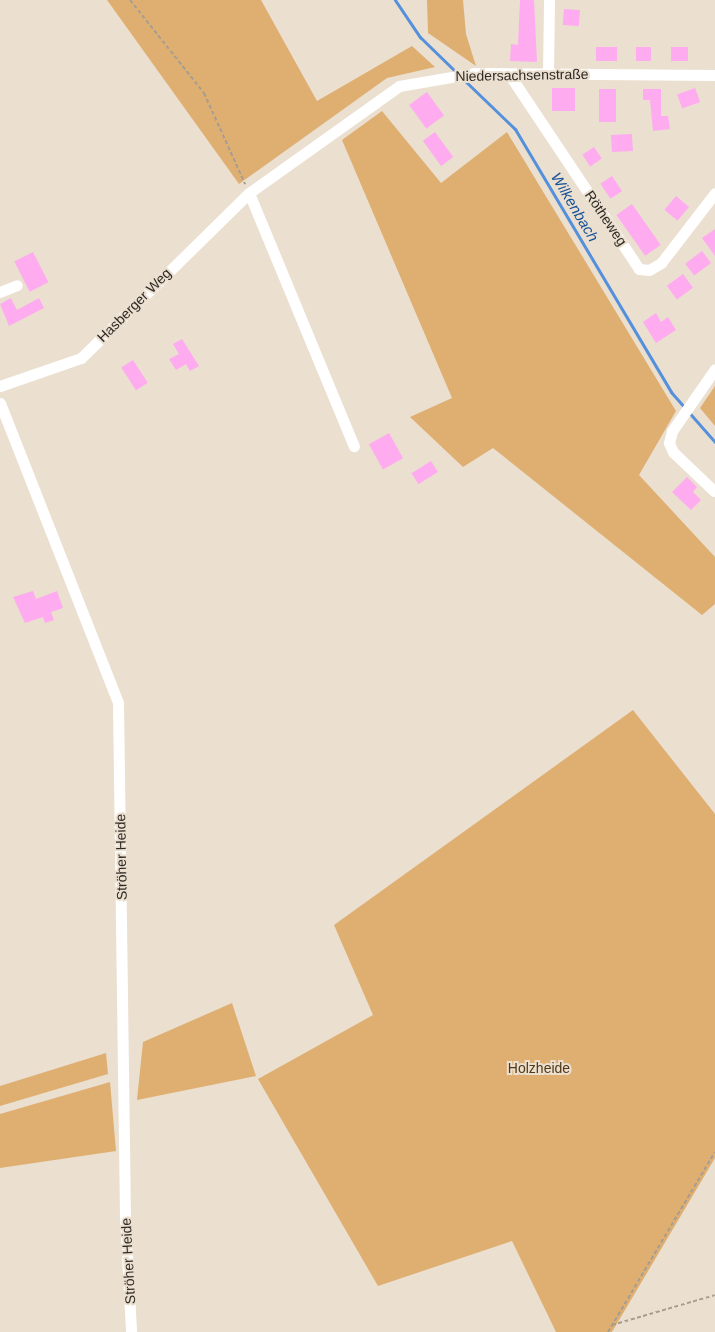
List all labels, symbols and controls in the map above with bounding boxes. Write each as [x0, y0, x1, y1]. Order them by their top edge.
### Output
street label: Niedersachsenstraße [455, 65, 589, 85]
water label: Wilkenbach [547, 169, 603, 245]
street label: Rötheweg [581, 187, 631, 249]
street label: Hasberger Weg [93, 264, 175, 346]
street label: Ströher Heide [112, 814, 130, 900]
park label: Holzheide [508, 1060, 570, 1076]
street label: Ströher Heide [117, 1217, 139, 1305]

